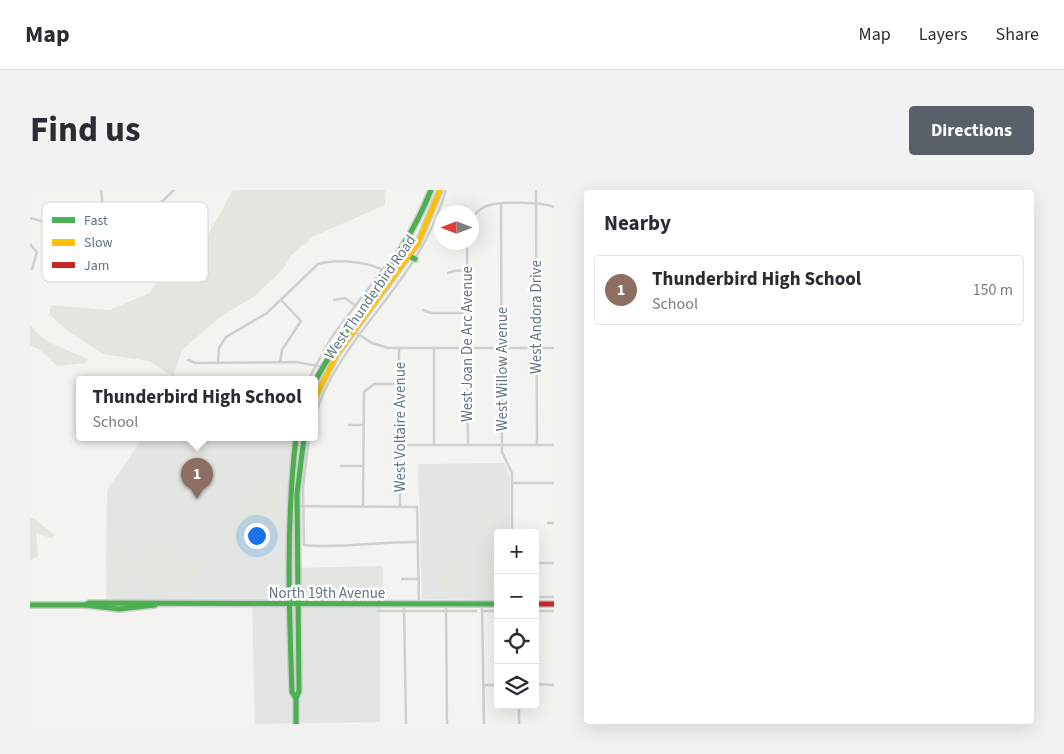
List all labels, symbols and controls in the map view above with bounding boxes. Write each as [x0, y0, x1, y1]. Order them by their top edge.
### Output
text: Map [25, 17, 70, 52]
text: Map [859, 22, 891, 47]
text: Layers [919, 22, 968, 47]
text: Share [996, 22, 1039, 47]
text: Find us [30, 105, 140, 155]
button: Directions [909, 106, 1034, 155]
legend [42, 202, 208, 282]
north arrow [434, 205, 479, 250]
text: Nearby [604, 208, 671, 238]
text: Fast [84, 211, 108, 231]
street label: West Thunderbird Road [320, 231, 421, 364]
text: Slow [84, 233, 113, 253]
text: Jam [84, 256, 109, 276]
street label: West Andora Drive [526, 260, 547, 374]
street label: West Joan De Arc Avenue [457, 266, 478, 422]
text: Thunderbird High School [652, 266, 861, 293]
text: 1 [617, 279, 625, 301]
text: 150 m [973, 279, 1013, 301]
text: School [652, 293, 698, 315]
street label: West Willow Avenue [492, 307, 513, 431]
street label: West Voltaire Avenue [390, 362, 411, 492]
popup [76, 376, 318, 441]
text: Thunderbird High School [92, 384, 302, 411]
text: School [92, 411, 138, 433]
pin: 1 [181, 458, 213, 499]
your location [244, 523, 270, 549]
map controls [494, 529, 539, 709]
button: + [494, 529, 539, 574]
button: − [494, 574, 539, 619]
street label: North 19th Avenue [269, 583, 385, 604]
button: locate [494, 619, 539, 664]
button: layers [494, 664, 539, 709]

